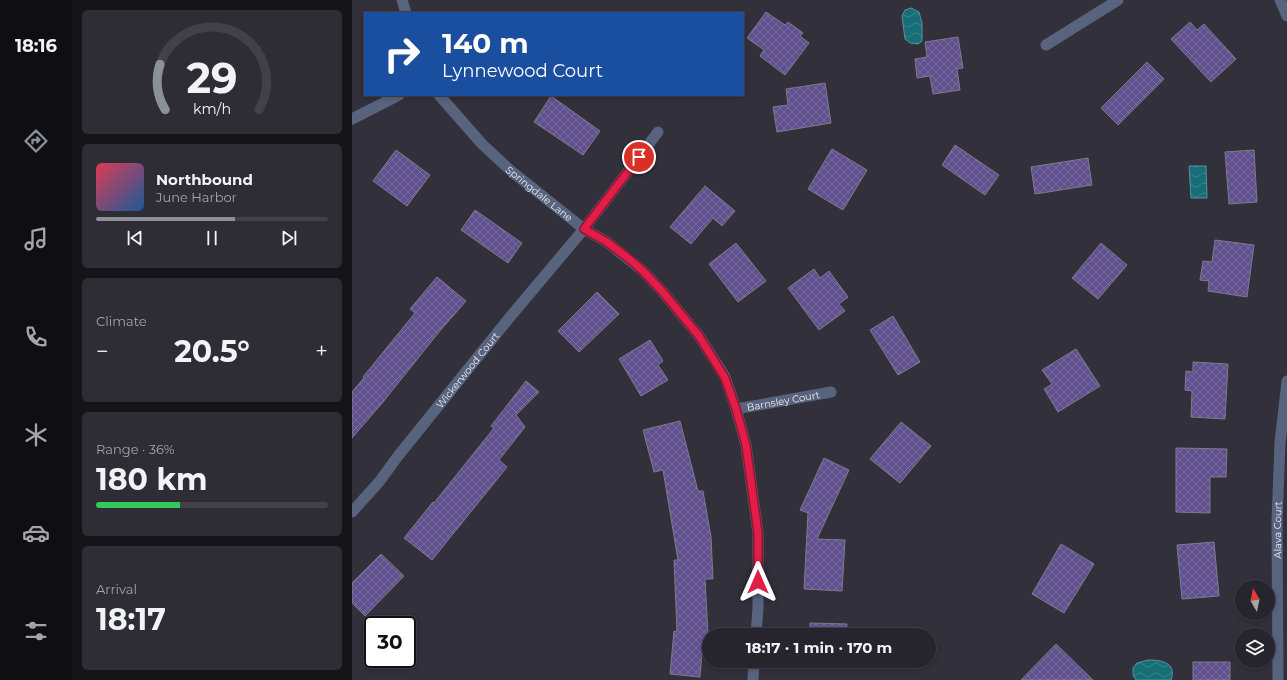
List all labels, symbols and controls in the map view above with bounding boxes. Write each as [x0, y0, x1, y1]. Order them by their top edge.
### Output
text: 140 m [442, 26, 529, 60]
icon: right [376, 28, 428, 80]
text: 18:16 [15, 35, 57, 57]
text: 29 [186, 53, 238, 103]
text: Lynnewood Court [442, 60, 603, 82]
text: km/h [193, 100, 231, 118]
icon: directions [22, 127, 50, 155]
pin [622, 140, 656, 174]
icon: arrive [628, 146, 650, 168]
street label: Springdale Lane [503, 163, 575, 224]
text: Northbound [156, 170, 253, 189]
text: June Harbor [156, 189, 237, 205]
icon: music [22, 225, 50, 253]
icon: previous [124, 227, 146, 249]
icon: pause [201, 227, 223, 249]
icon: next [278, 227, 300, 249]
text: Climate [96, 313, 147, 329]
icon: phone [22, 323, 50, 351]
street label: Wickerwood Court [433, 330, 502, 411]
text: 20.5° [174, 333, 250, 370]
text: − [96, 338, 109, 365]
text: + [315, 338, 328, 365]
street label: Barnsley Court [746, 388, 821, 414]
icon: climate [22, 421, 50, 449]
text: Range · 36% [96, 441, 174, 457]
text: 180 km [96, 461, 207, 498]
street label: Alava Court [1271, 501, 1285, 559]
icon: car [22, 519, 50, 547]
position arrow [737, 561, 779, 603]
north arrow [1235, 580, 1275, 620]
map controls [1235, 580, 1275, 668]
text: Arrival [96, 581, 137, 597]
text: 18:17 [96, 601, 166, 638]
speed limit sign: 30 [364, 616, 416, 668]
icon: filters [22, 617, 50, 645]
button: layers [1235, 628, 1275, 668]
text: 18:17 · 1 min · 170 m [746, 638, 892, 657]

